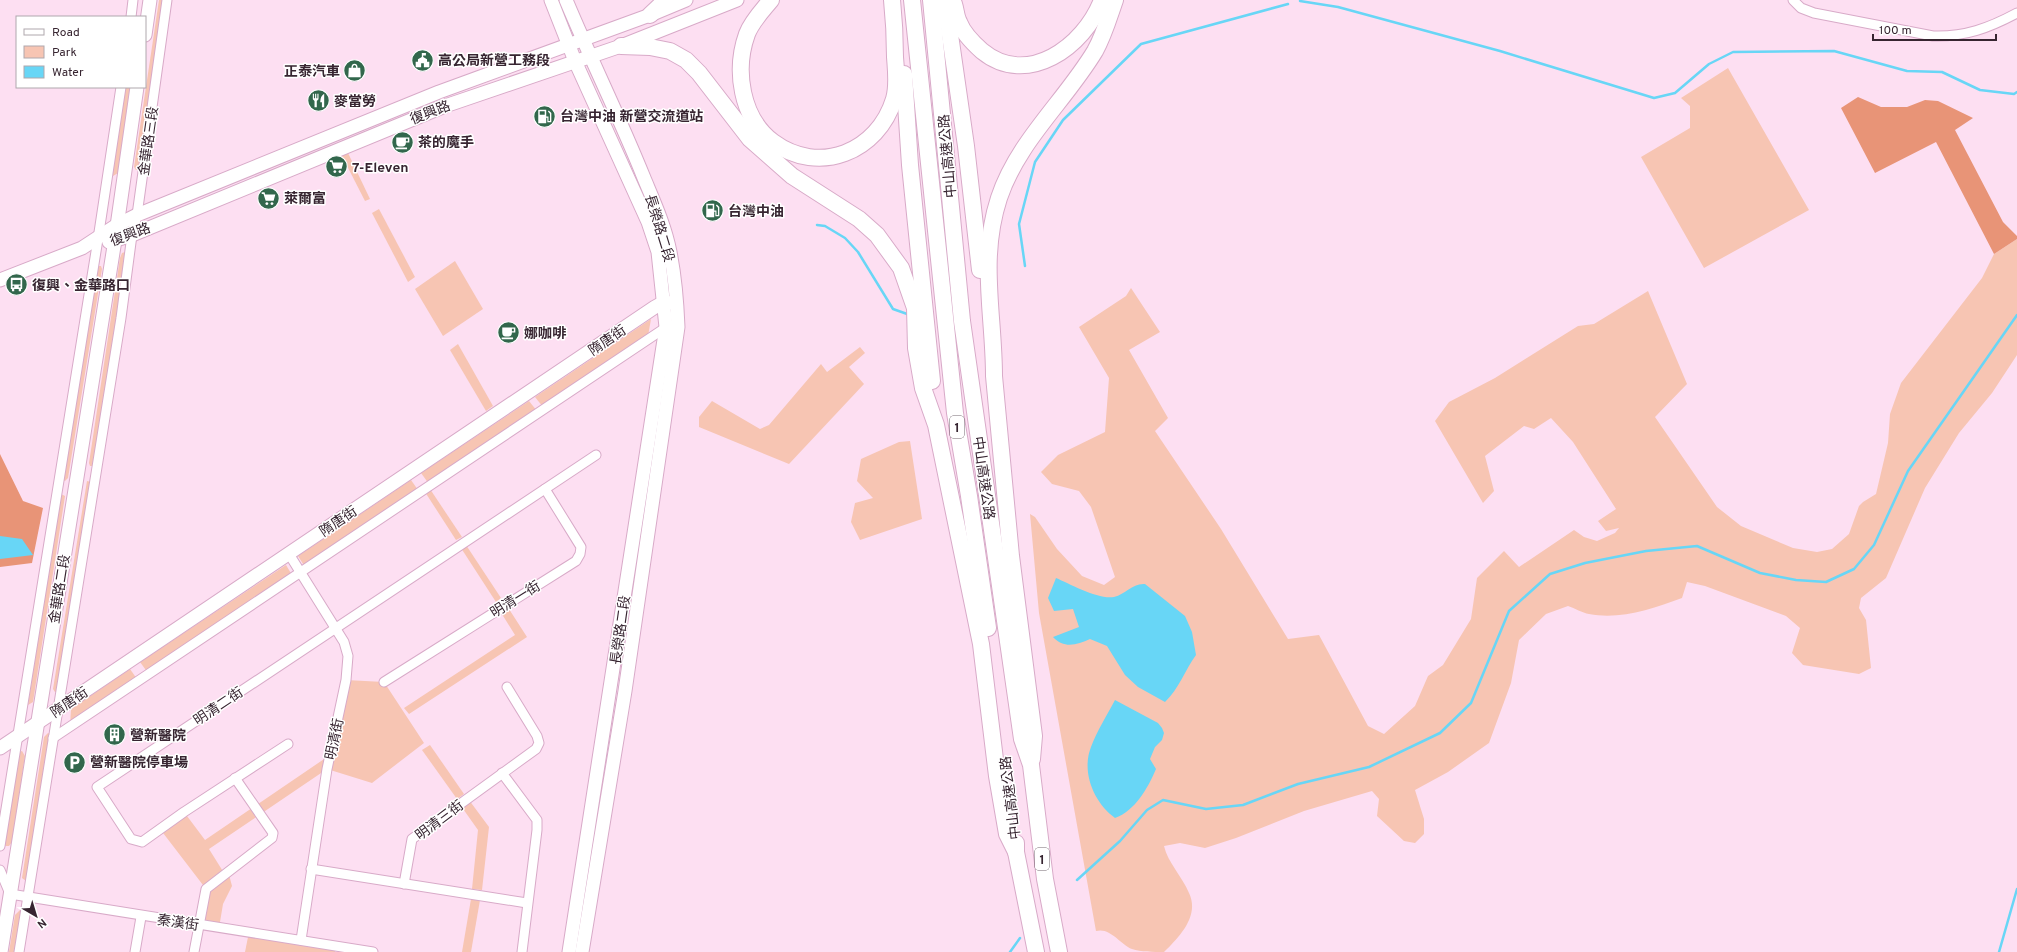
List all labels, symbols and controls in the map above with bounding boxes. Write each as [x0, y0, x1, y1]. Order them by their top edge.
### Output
legend [16, 16, 146, 88]
scale bar [1873, 16, 1996, 42]
text: 100 m [1879, 23, 1912, 39]
text: Road [52, 25, 80, 41]
text: Park [52, 45, 77, 61]
public building icon: 高公局新營工務段 [409, 47, 435, 73]
place label: 高公局新營工務段 [438, 53, 550, 70]
shop icon: 正泰汽車 [342, 58, 368, 84]
place label: 正泰汽車 [284, 63, 340, 81]
text: Water [52, 65, 84, 81]
restaurant icon: 麥當勞 [306, 88, 332, 114]
place label: 麥當勞 [334, 94, 376, 111]
street label: 復興路 [408, 98, 453, 129]
fuel station icon: 台灣中油 新營交流道站 [532, 103, 558, 129]
street label: 金華路三段 [136, 105, 163, 177]
place label: 台灣中油 新營交流道站 [560, 108, 704, 126]
street label: 中山高速公路 [935, 113, 961, 199]
cafe icon: 茶的魔手 [390, 129, 416, 155]
place label: 茶的魔手 [418, 134, 474, 152]
supermarket icon: 7-Eleven [323, 154, 349, 180]
place label: 7-Eleven [352, 160, 409, 177]
supermarket icon: 萊爾富 [255, 185, 281, 211]
place label: 萊爾富 [284, 190, 326, 208]
street label: 長榮路二段 [640, 192, 677, 264]
fuel station icon: 台灣中油 [699, 198, 725, 224]
place label: 台灣中油 [728, 203, 784, 221]
street label: 復興路 [108, 220, 153, 251]
bus stop icon: 復興、金華路口 [4, 272, 30, 298]
place label: 復興、金華路口 [32, 278, 130, 295]
cafe icon: 娜咖啡 [496, 320, 522, 346]
street label: 隋唐街 [586, 322, 630, 360]
place label: 娜咖啡 [524, 325, 567, 343]
road number: 1 [950, 416, 964, 438]
street label: 中山高速公路 [968, 435, 998, 521]
street label: 隋唐街 [317, 503, 361, 541]
street label: 金華路二段 [47, 553, 74, 625]
street label: 明清一街 [488, 578, 544, 622]
street label: 長榮路二段 [608, 594, 635, 666]
street label: 隋唐街 [48, 684, 92, 722]
street label: 明清二街 [191, 685, 247, 730]
street label: 明清街 [323, 717, 348, 762]
building icon: 營新醫院 [102, 722, 128, 748]
place label: 營新醫院 [130, 728, 186, 745]
parking icon: 營新醫院停車場 [62, 749, 88, 775]
place label: 營新醫院停車場 [90, 754, 188, 772]
street label: 中山高速公路 [997, 755, 1025, 841]
street label: 明清三街 [412, 798, 467, 845]
road number: 1 [1035, 848, 1049, 870]
north arrow [16, 896, 56, 936]
street label: 秦漢街 [156, 912, 200, 935]
text: N [34, 915, 49, 931]

